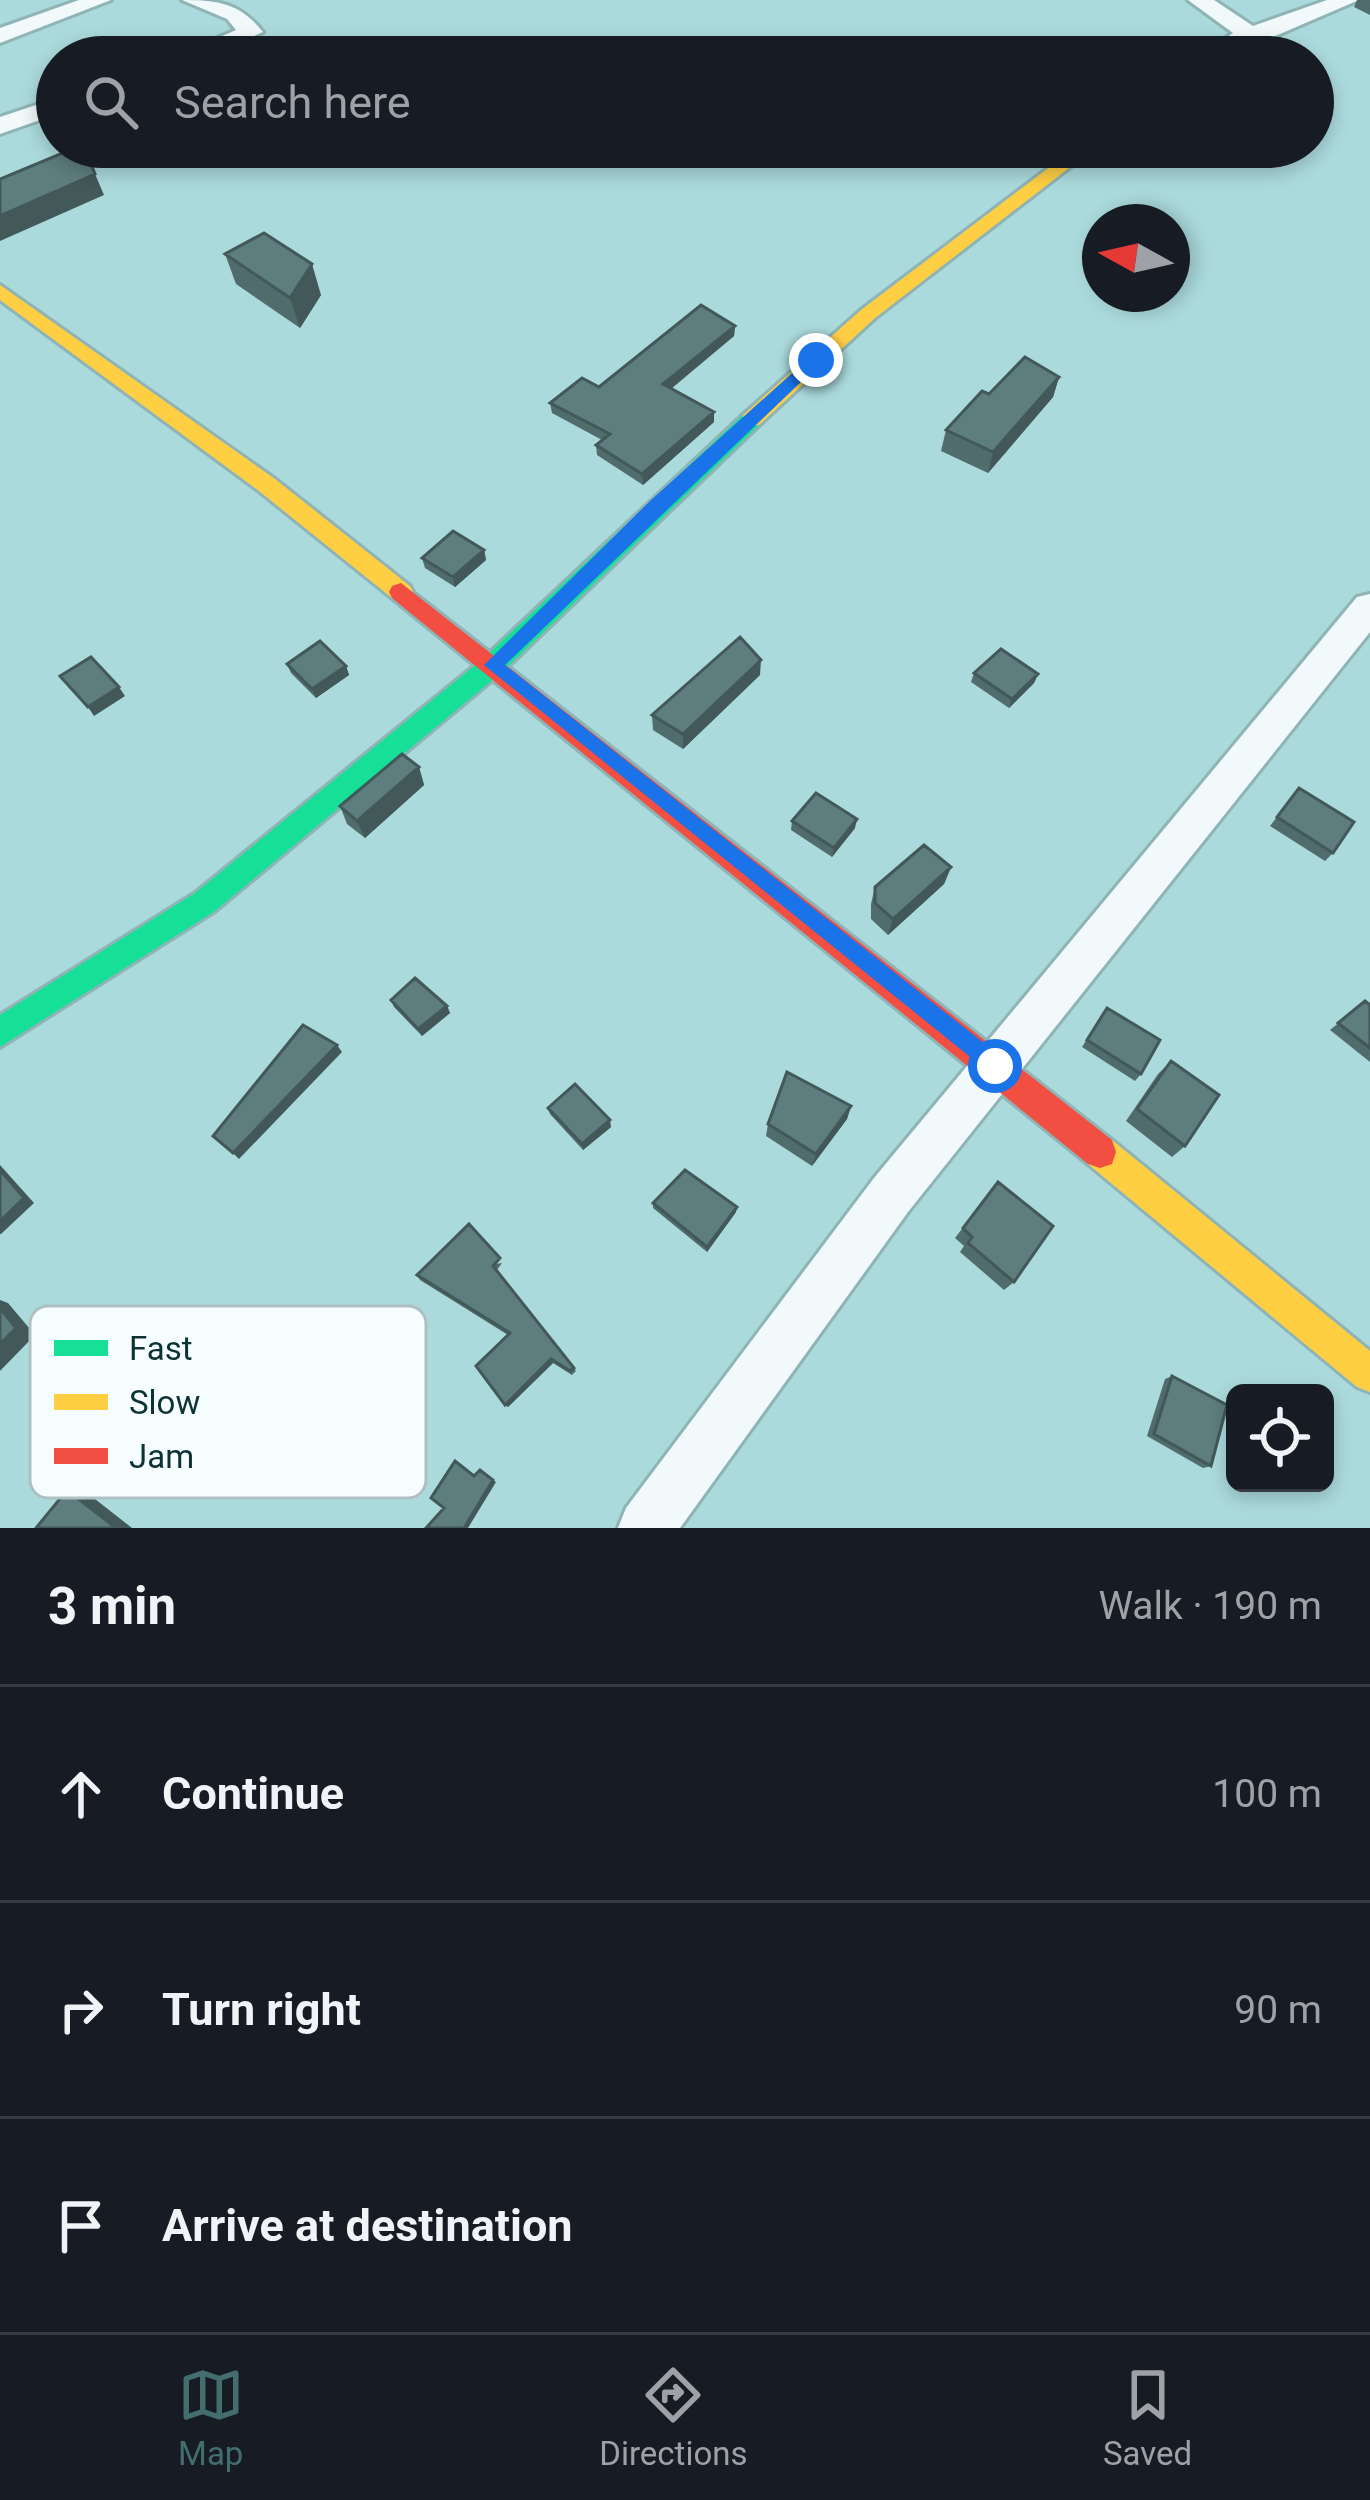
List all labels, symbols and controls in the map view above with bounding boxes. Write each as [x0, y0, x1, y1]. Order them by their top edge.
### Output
search box [36, 36, 1334, 168]
icon: search [78, 69, 144, 135]
text: Search here [174, 76, 411, 129]
north arrow [1082, 204, 1190, 312]
route end [789, 333, 843, 387]
route start [968, 1039, 1022, 1093]
legend [30, 1306, 426, 1498]
text: Fast [129, 1329, 192, 1368]
text: Slow [129, 1383, 200, 1422]
map controls [1226, 1384, 1334, 1492]
button: locate [1226, 1384, 1334, 1492]
text: Jam [129, 1437, 194, 1476]
text: 3 min [48, 1577, 176, 1636]
text: Walk · 190 m [1098, 1583, 1322, 1629]
icon: ahead [48, 1761, 114, 1827]
text: Continue [162, 1767, 344, 1820]
text: 100 m [1212, 1771, 1322, 1817]
icon: right [48, 1977, 114, 2043]
text: Turn right [162, 1983, 361, 2036]
text: 90 m [1234, 1987, 1322, 2033]
icon: arrive [48, 2193, 114, 2259]
text: Arrive at destination [162, 2199, 573, 2252]
tab: Map [178, 2362, 244, 2473]
tab: Directions [599, 2362, 748, 2473]
tab: Saved [1103, 2362, 1192, 2473]

